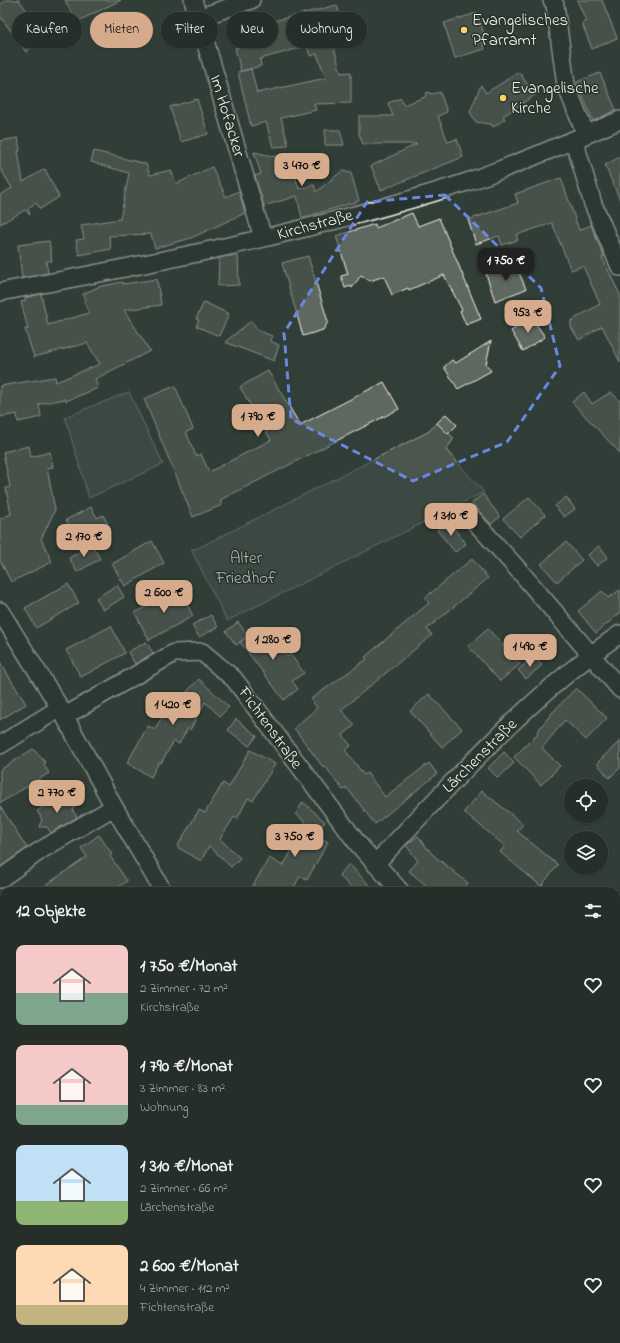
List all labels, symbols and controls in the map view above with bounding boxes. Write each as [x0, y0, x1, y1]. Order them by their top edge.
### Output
place label: Evangelisches Pfarramt [472, 8, 568, 53]
chip: Kaufen [12, 12, 82, 48]
chip: Mieten [90, 12, 153, 48]
chip: Filter [161, 12, 218, 48]
chip: Neu [226, 12, 278, 48]
chip: Wohnung [286, 12, 367, 48]
marker: Evangelisches Pfarramt [459, 25, 469, 35]
street label: Im Hofacker [203, 72, 252, 161]
place label: Evangelische Kirche [511, 76, 599, 121]
marker: Evangelische Kirche [498, 93, 508, 103]
pin: 3 470 € [265, 153, 339, 187]
text: 3 470 € [283, 156, 321, 175]
street label: Kirchstraße [274, 203, 356, 247]
pin: 1 750 € [469, 248, 543, 282]
text: 1 750 € [487, 251, 525, 270]
pin: 953 € [500, 300, 556, 334]
text: 953 € [513, 303, 543, 322]
pin: 1 790 € [221, 404, 295, 438]
text: 1 790 € [241, 407, 275, 426]
pin: 1 310 € [414, 503, 488, 537]
text: 1 310 € [434, 506, 468, 525]
pin: 2 170 € [47, 524, 121, 558]
text: 2 170 € [65, 527, 103, 546]
park label: Alter Friedhof [215, 546, 276, 591]
pin: 2 600 € [127, 580, 201, 614]
text: 2 600 € [145, 583, 183, 602]
pin: 1 280 € [236, 627, 310, 661]
text: 1 280 € [255, 630, 291, 649]
pin: 1 490 € [493, 634, 567, 668]
text: 1 490 € [513, 637, 547, 656]
street label: Fichtenstraße [231, 681, 309, 775]
pin: 1 420 € [136, 692, 210, 726]
text: 1 420 € [154, 695, 192, 714]
street label: Lärchenstraße [437, 713, 523, 799]
map controls [564, 779, 608, 875]
button: locate [564, 779, 608, 823]
pin: 2 770 € [20, 780, 94, 814]
text: 2 770 € [38, 783, 76, 802]
pin: 3 750 € [258, 824, 332, 858]
text: 3 750 € [275, 827, 315, 846]
button: layers [564, 831, 608, 875]
text: 12 Objekte [16, 899, 86, 924]
icon: filters [582, 900, 604, 922]
text: 1 750 €/Monat [140, 954, 238, 979]
icon: home [48, 961, 96, 1009]
icon: heart [582, 974, 604, 996]
text: 2 Zimmer · 72 m² [140, 979, 228, 998]
text: Kirchstraße [140, 998, 199, 1017]
text: 1 790 €/Monat [140, 1054, 233, 1079]
icon: home [48, 1061, 96, 1109]
icon: heart [582, 1074, 604, 1096]
text: 3 Zimmer · 83 m² [140, 1079, 225, 1098]
text: Wohnung [140, 1098, 189, 1117]
text: 1 310 €/Monat [140, 1154, 233, 1179]
icon: home [48, 1161, 96, 1209]
icon: heart [582, 1174, 604, 1196]
text: 2 Zimmer · 66 m² [140, 1179, 227, 1198]
text: Lärchenstraße [140, 1198, 214, 1217]
text: 2 600 €/Monat [140, 1254, 239, 1279]
icon: home [48, 1261, 96, 1309]
icon: heart [582, 1274, 604, 1296]
text: 4 Zimmer · 112 m² [140, 1279, 230, 1298]
text: Fichtenstraße [140, 1298, 214, 1317]

